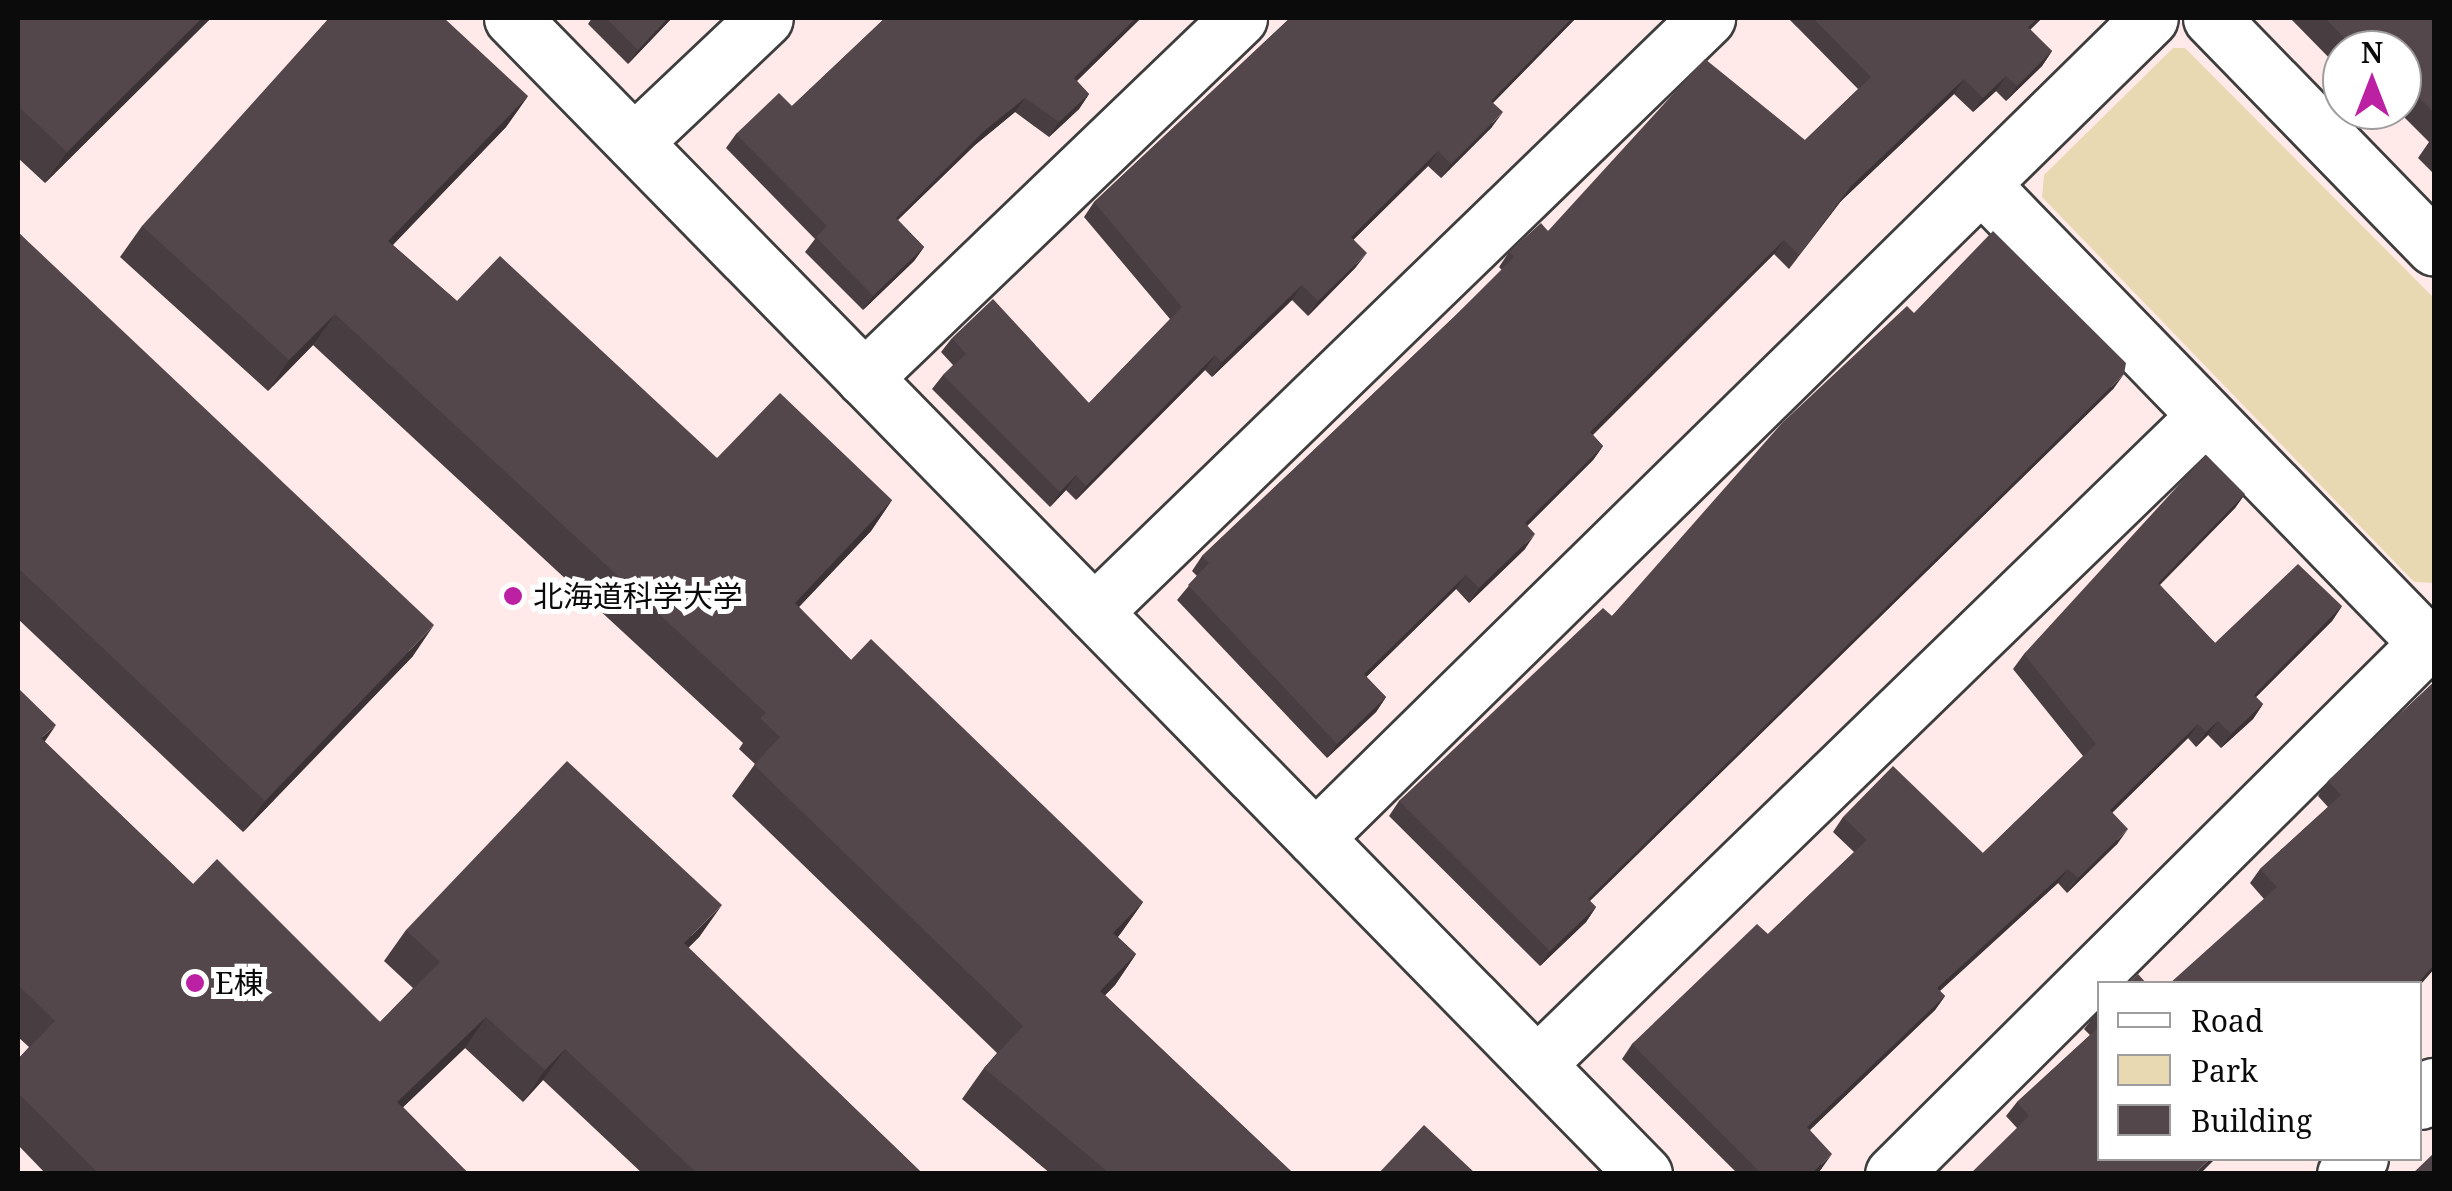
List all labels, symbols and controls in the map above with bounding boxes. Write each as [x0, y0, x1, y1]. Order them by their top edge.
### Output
north arrow [2322, 30, 2422, 130]
text: N [2361, 33, 2383, 71]
place label: 北海道科学大学 [533, 578, 743, 614]
marker: 北海道科学大学 [502, 585, 524, 607]
place label: E棟 [215, 965, 264, 1001]
marker: E棟 [184, 972, 206, 994]
legend [2097, 981, 2422, 1161]
text: Road [2191, 1000, 2263, 1041]
text: Park [2191, 1050, 2258, 1091]
text: Building [2191, 1100, 2312, 1141]

